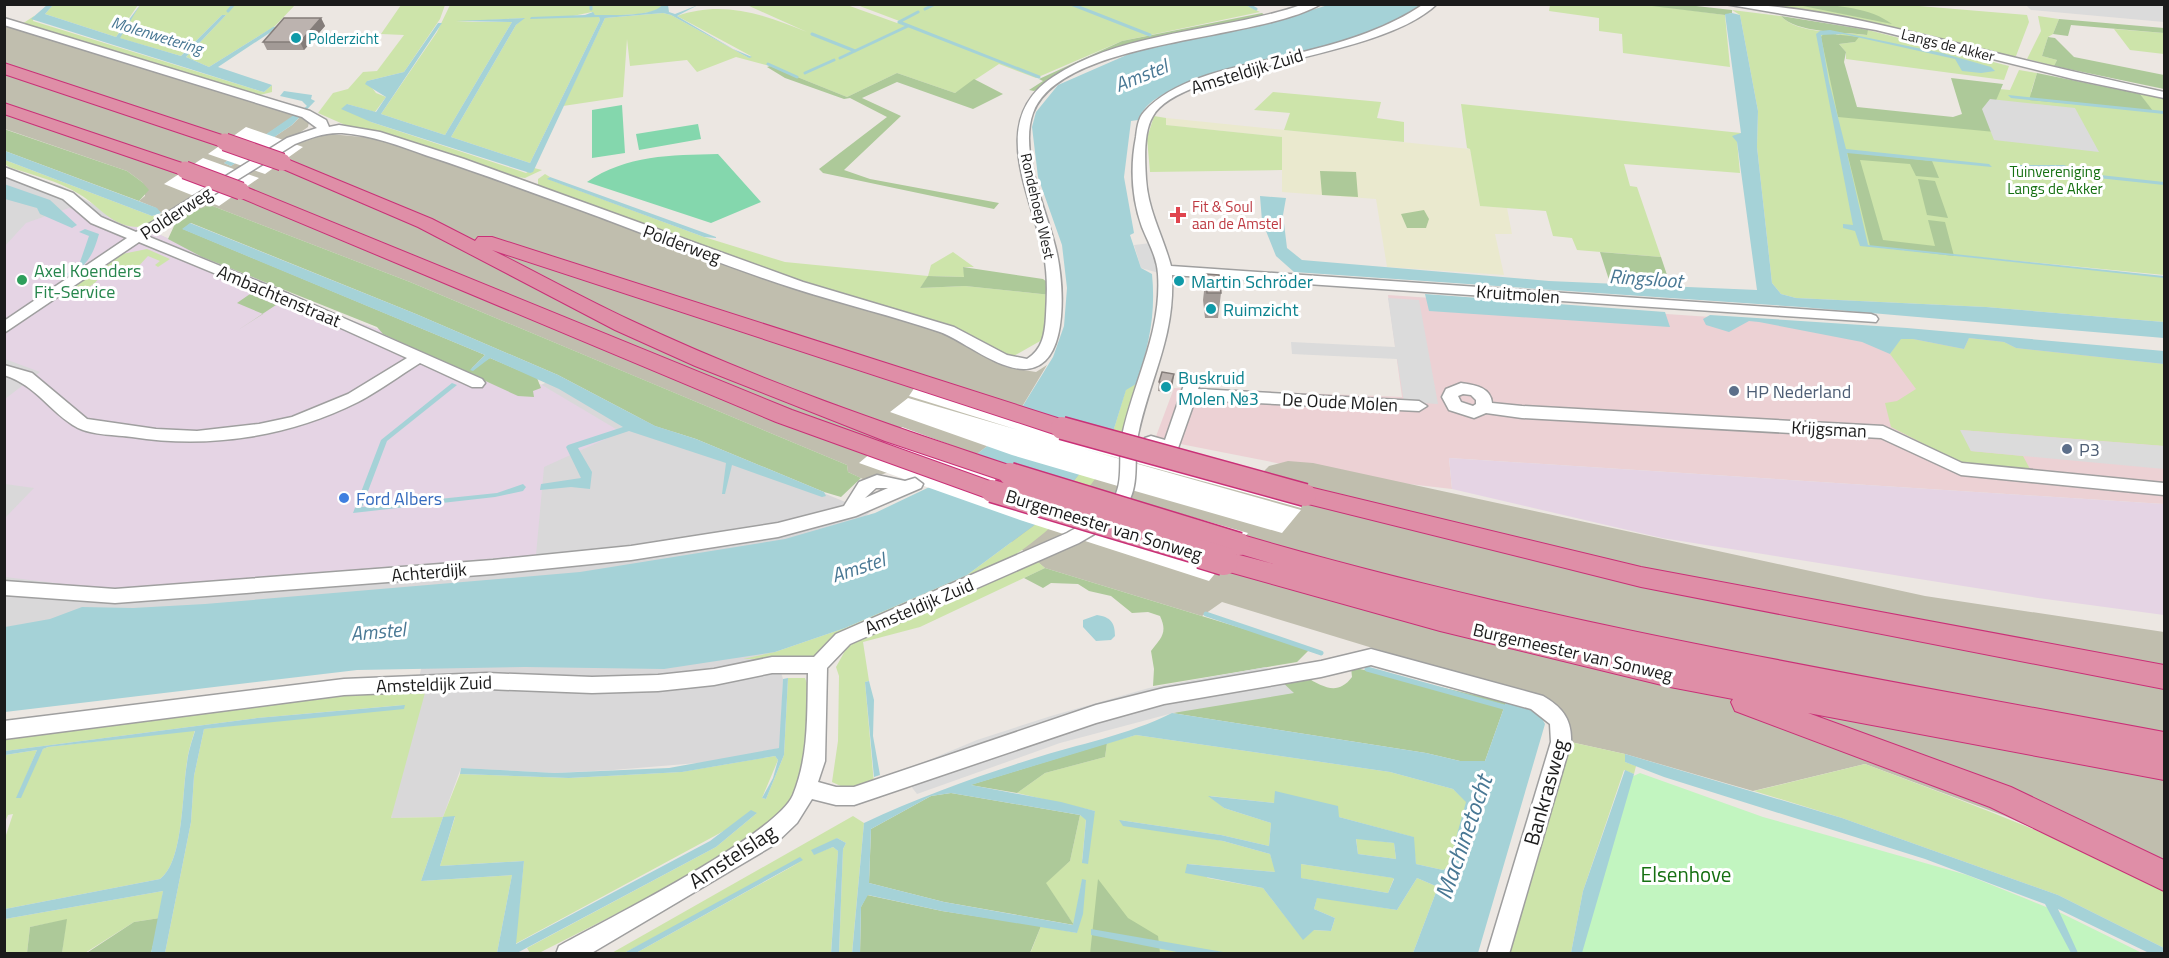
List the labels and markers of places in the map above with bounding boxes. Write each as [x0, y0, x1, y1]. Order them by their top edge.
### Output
place label: Polderzicht [308, 27, 380, 50]
marker: Polderzicht [289, 31, 303, 45]
place label: Fit & Soul aan de Amstel [1192, 195, 1282, 235]
marker: Fit & Soul aan de Amstel [1169, 206, 1187, 224]
place label: Axel Koenders Fit-Service [34, 257, 141, 305]
place label: Martin Schröder [1191, 268, 1313, 295]
marker: Axel Koenders Fit-Service [15, 273, 29, 287]
marker: Martin Schröder [1172, 274, 1186, 288]
place label: Ruimzicht [1223, 296, 1299, 323]
marker: Ruimzicht [1204, 302, 1218, 316]
place label: Buskruid Molen №3 [1178, 364, 1259, 412]
place label: HP Nederland [1746, 378, 1851, 405]
marker: Buskruid Molen №3 [1159, 380, 1173, 394]
marker: HP Nederland [1727, 384, 1741, 398]
place label: P3 [2079, 436, 2100, 463]
marker: P3 [2060, 442, 2074, 456]
place label: Ford Albers [356, 485, 442, 512]
marker: Ford Albers [337, 491, 351, 505]

